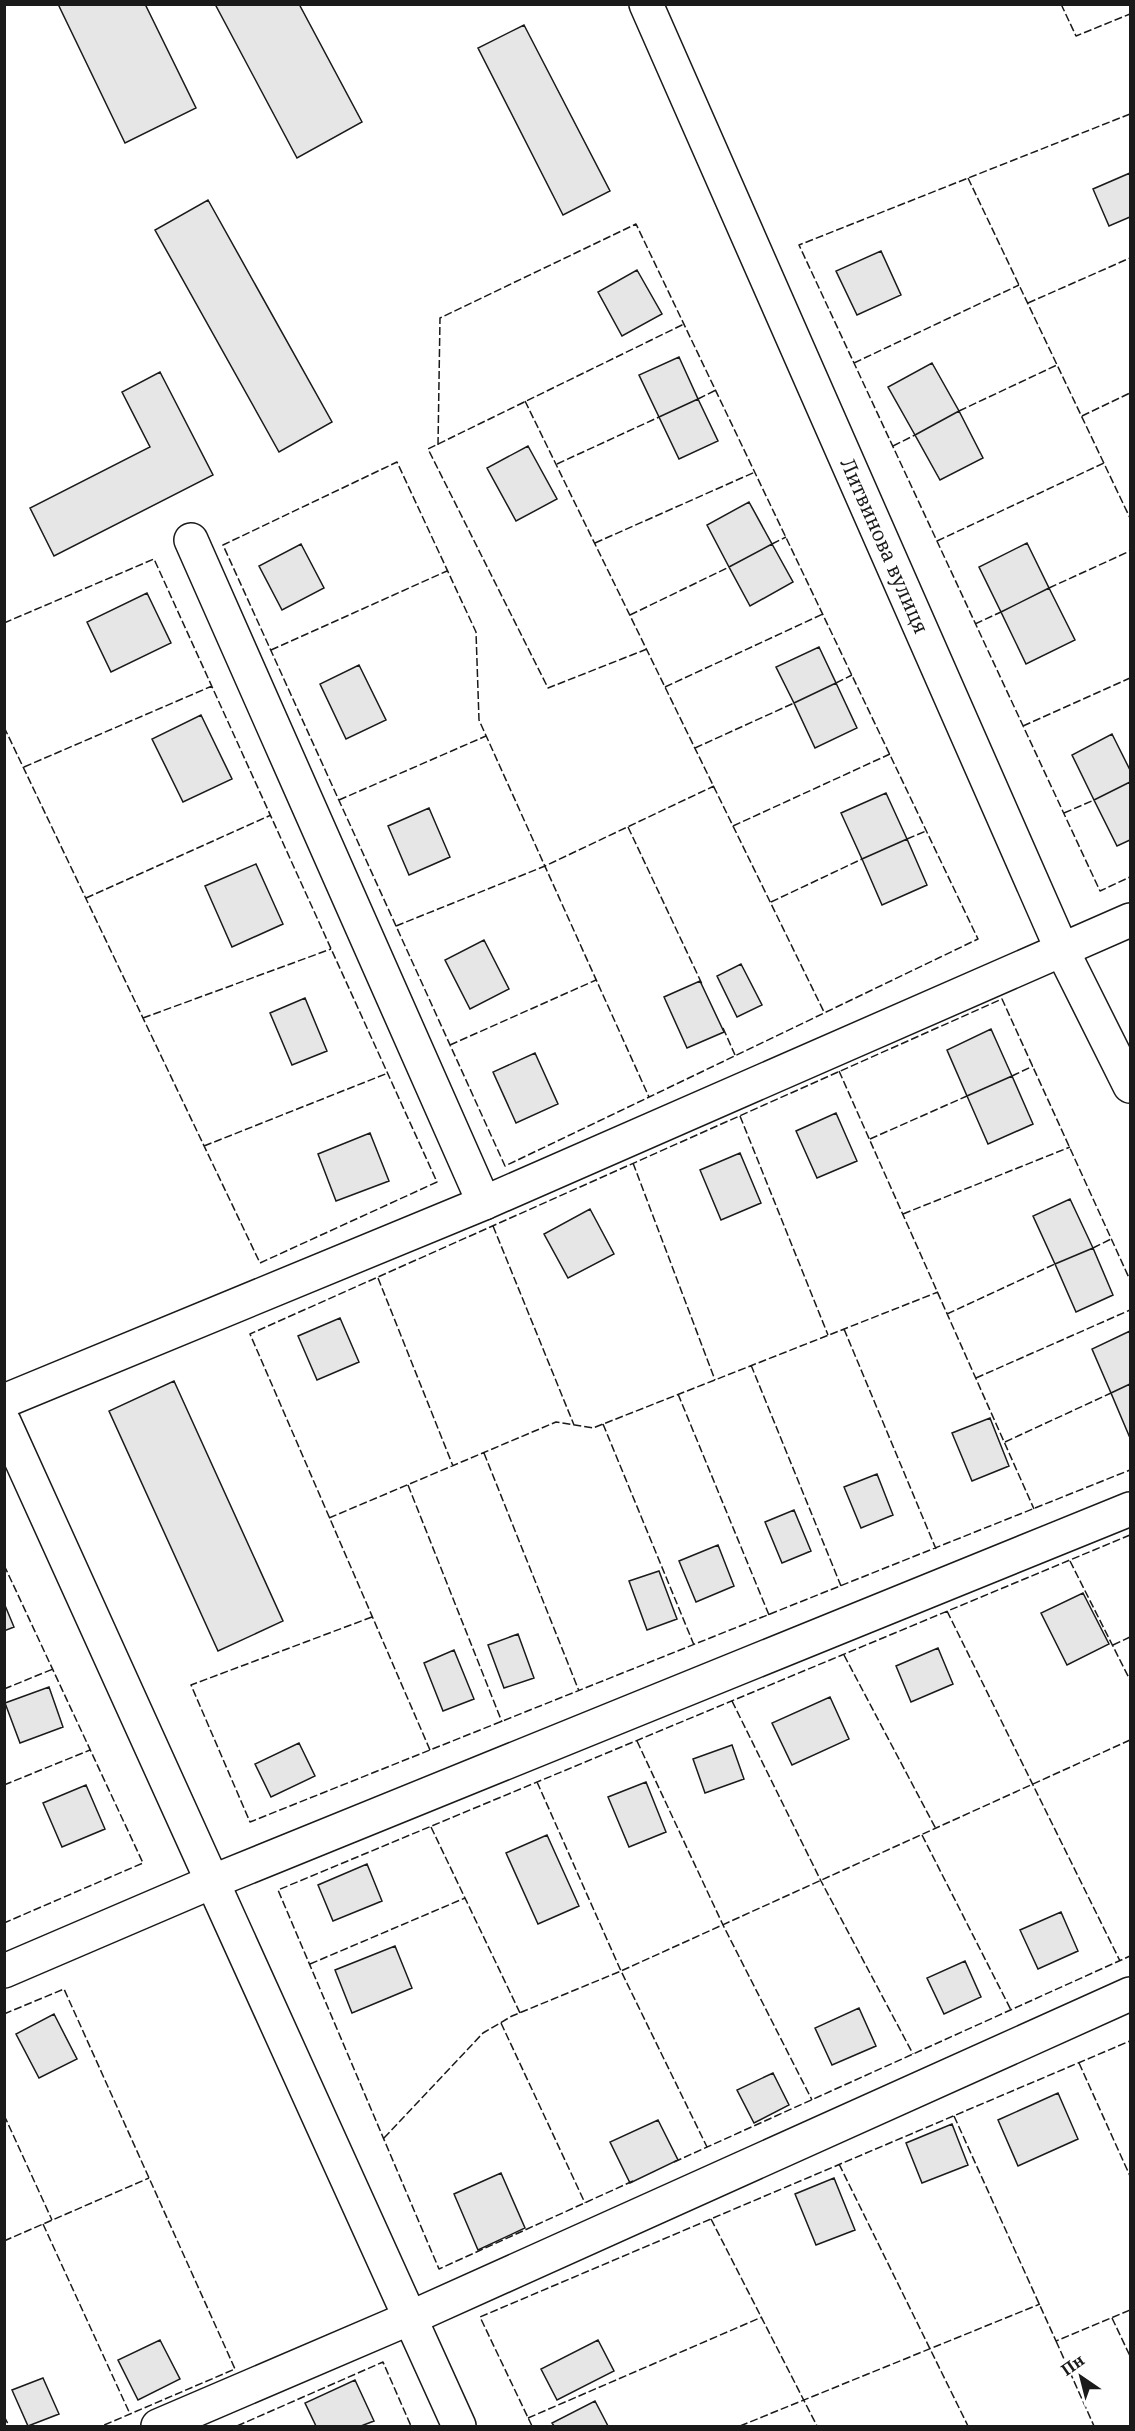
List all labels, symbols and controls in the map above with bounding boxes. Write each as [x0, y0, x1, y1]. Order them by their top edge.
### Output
street label: Литвинова вулиця [834, 454, 935, 638]
north arrow [1051, 2347, 1111, 2407]
text: Пн [1056, 2349, 1089, 2381]

